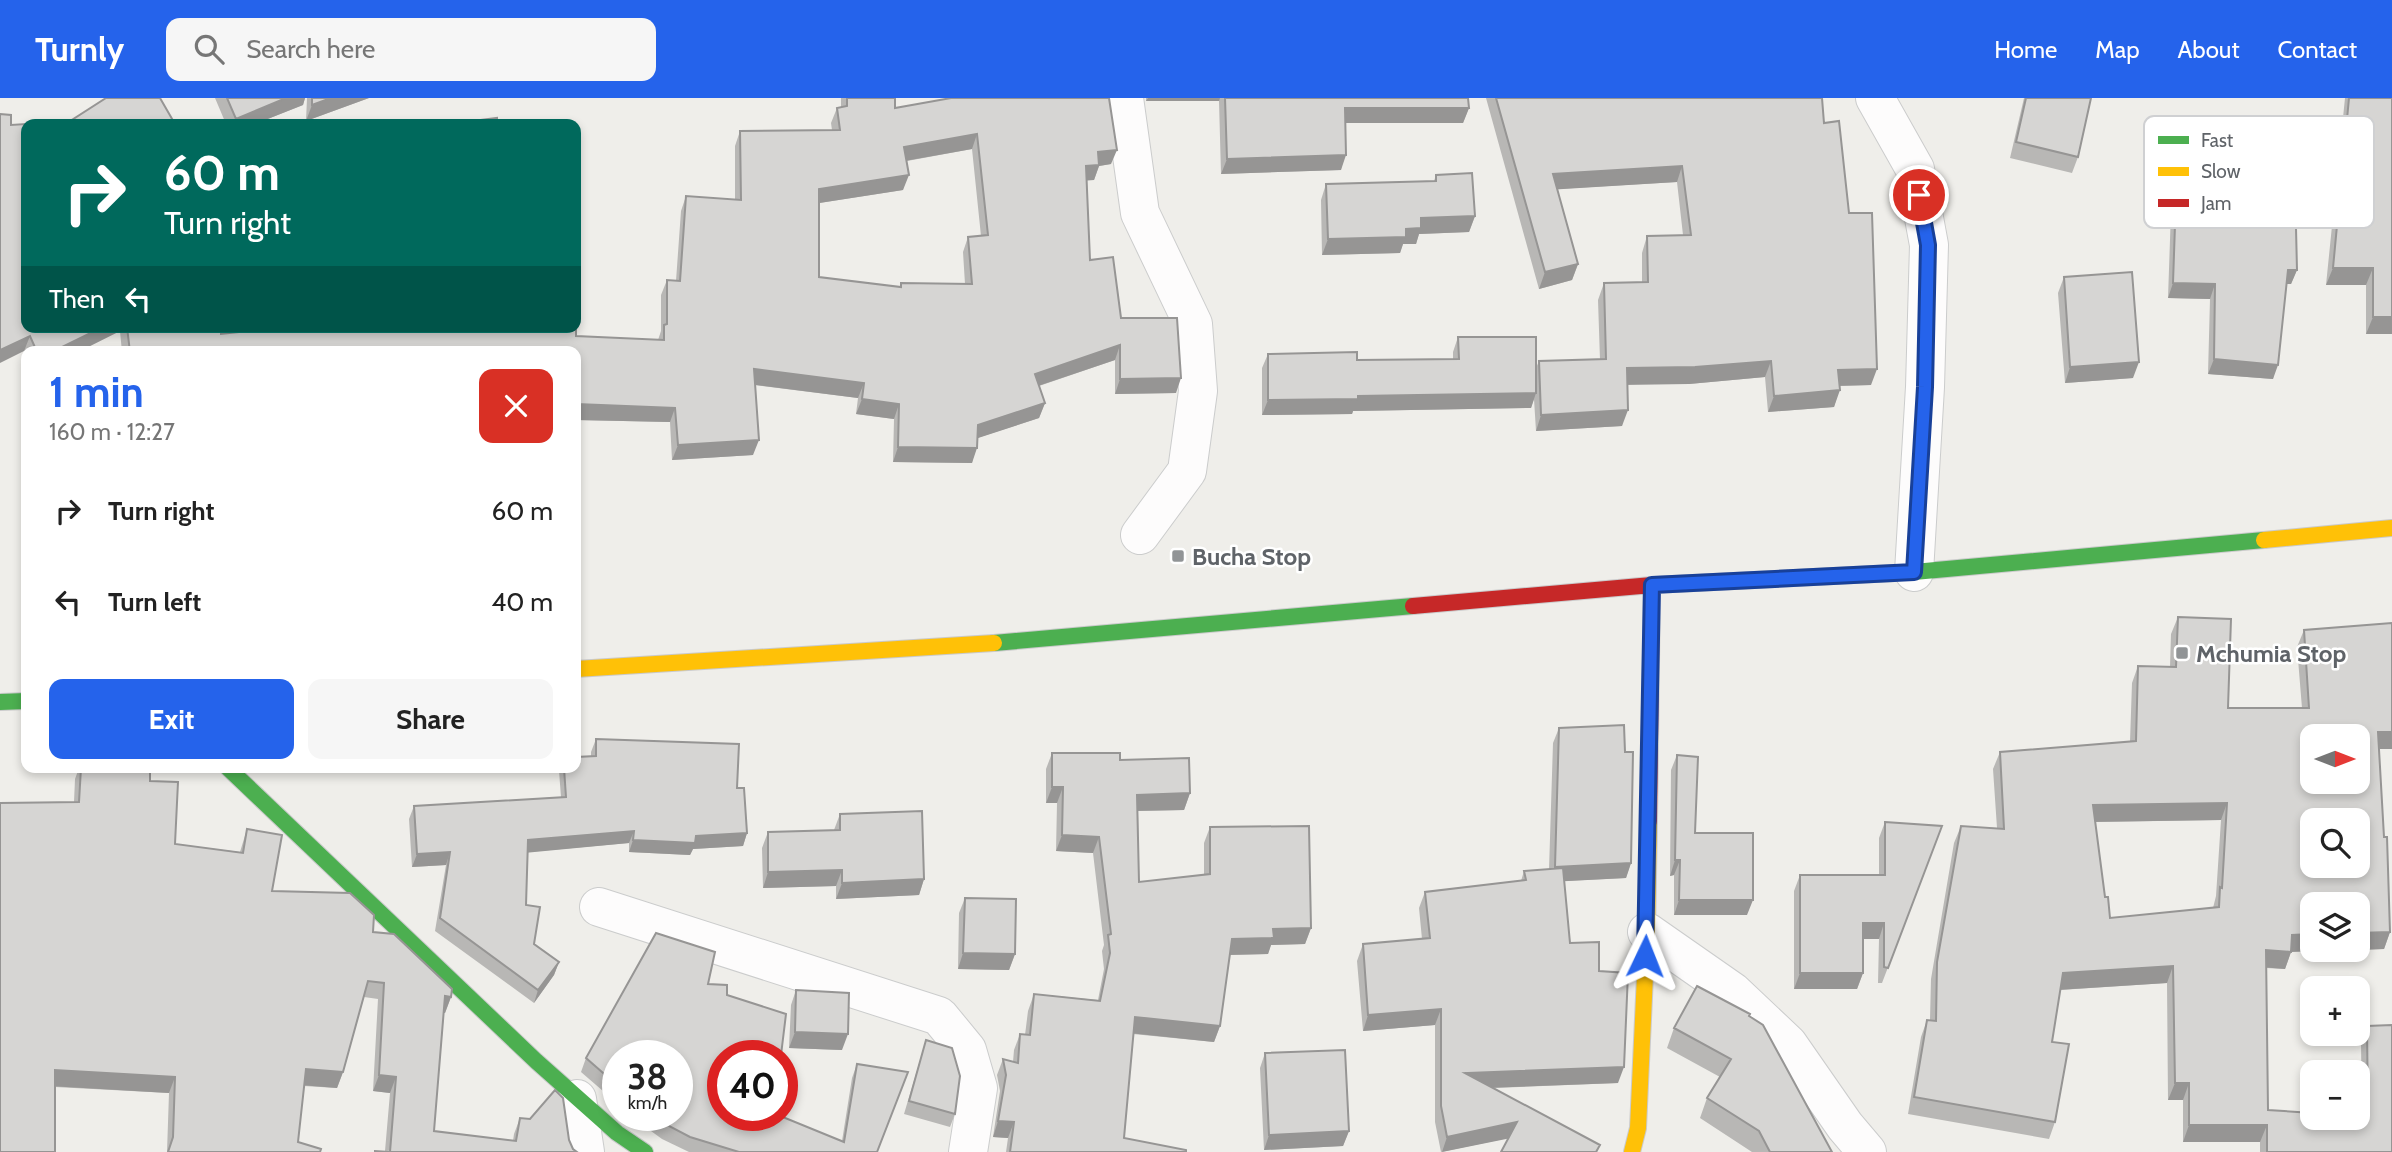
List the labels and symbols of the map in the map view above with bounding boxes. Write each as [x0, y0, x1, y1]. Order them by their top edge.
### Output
legend [2144, 116, 2374, 228]
text: Fast [2201, 129, 2234, 152]
text: Slow [2201, 160, 2241, 183]
pin [1889, 165, 1949, 225]
text: Jam [2200, 192, 2231, 215]
place label: Bucha Stop [1192, 542, 1311, 571]
marker: Bucha Stop [1170, 548, 1186, 564]
place label: Mchumia Stop [2196, 639, 2347, 668]
marker: Mchumia Stop [2174, 645, 2190, 661]
north arrow [2300, 724, 2370, 794]
position arrow [1608, 919, 1682, 993]
speed limit sign: 40 [707, 1040, 798, 1131]

